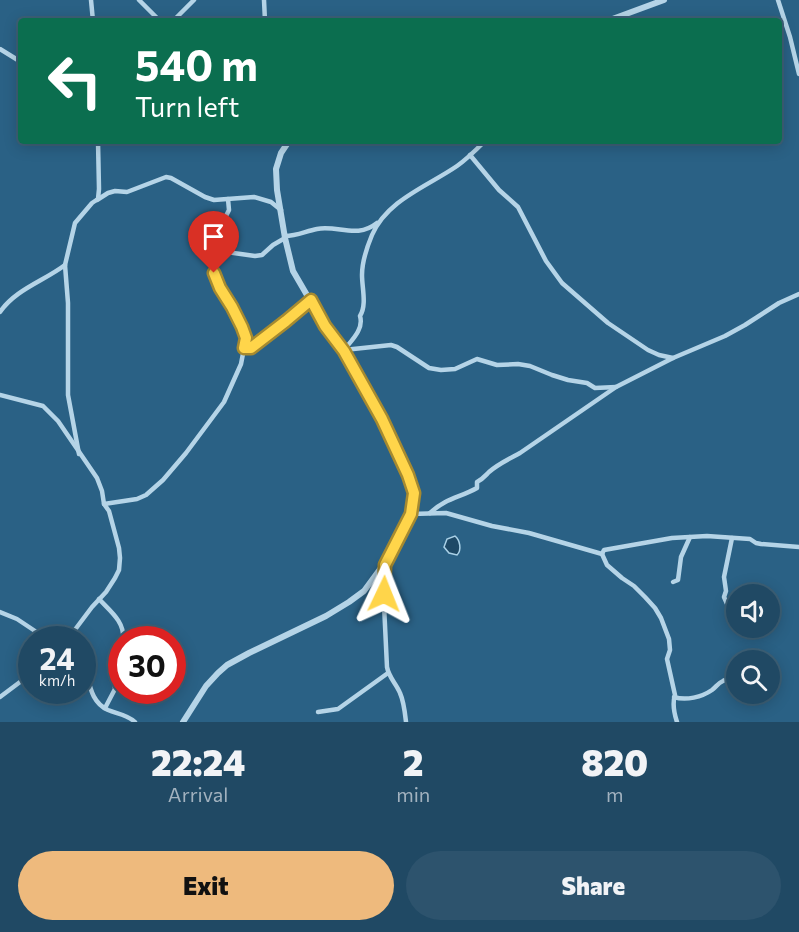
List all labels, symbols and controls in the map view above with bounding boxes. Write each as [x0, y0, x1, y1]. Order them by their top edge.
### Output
text: 540 m [135, 38, 258, 90]
icon: left [36, 42, 114, 120]
text: Turn left [135, 90, 239, 123]
pin [188, 211, 239, 273]
icon: arrive [197, 220, 230, 253]
position arrow [352, 562, 416, 626]
map controls [726, 584, 780, 704]
button: sound [726, 584, 780, 638]
speed limit sign: 30 [108, 626, 186, 704]
text: 24 [39, 639, 75, 676]
button: search [726, 650, 780, 704]
text: km/h [39, 671, 75, 689]
text: 22:24 [151, 739, 245, 783]
text: 2 [403, 739, 424, 783]
text: 820 [581, 739, 648, 783]
text: Arrival [168, 782, 228, 806]
text: min [396, 782, 430, 806]
text: m [606, 782, 623, 806]
button: Exit [18, 851, 394, 920]
button: Share [406, 851, 781, 920]

